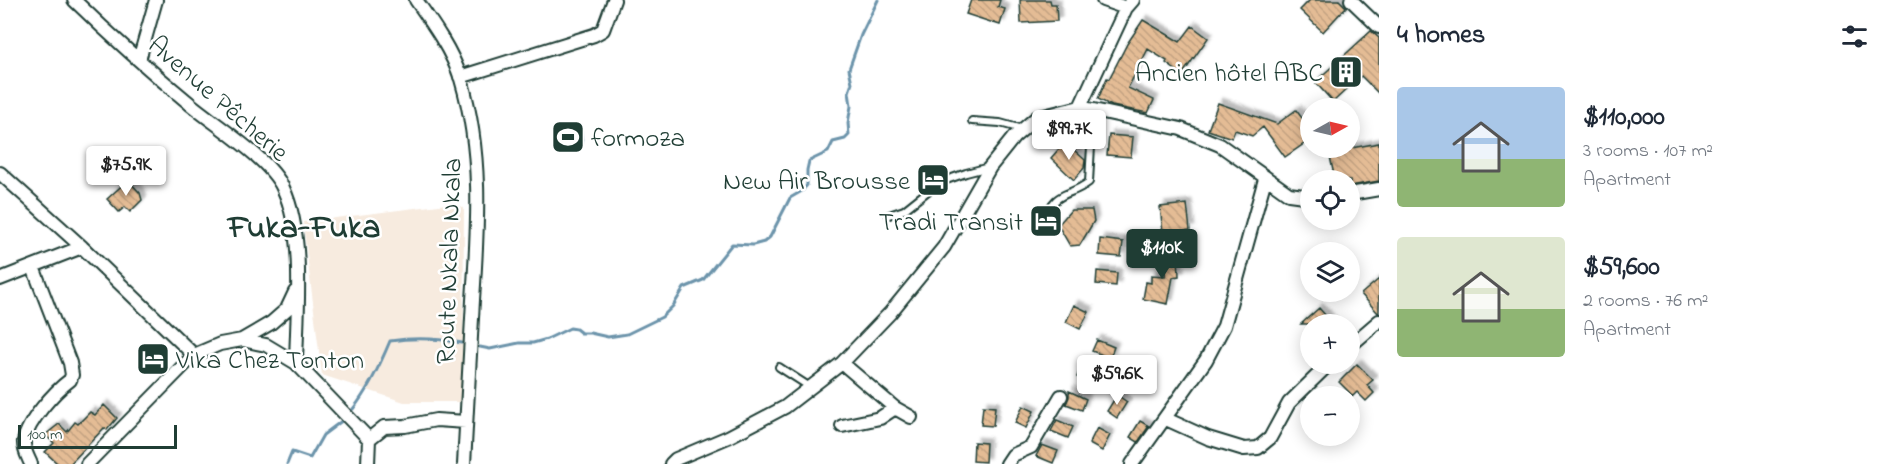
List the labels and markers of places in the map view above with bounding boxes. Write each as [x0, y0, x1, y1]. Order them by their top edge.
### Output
building icon: Ancien hôtel ABC [1328, 54, 1364, 90]
place label: Ancien hôtel ABC [1135, 55, 1323, 94]
pin: $99.7K [1020, 110, 1118, 161]
sports icon: formoza [550, 119, 586, 155]
place label: formoza [591, 120, 685, 159]
pin: $75.9K [77, 146, 175, 197]
hotel icon: New Air Brousse [915, 162, 951, 198]
place label: New Air Brousse [723, 163, 911, 202]
hotel icon: Tradi Transit [1028, 203, 1064, 239]
place label: Tradi Transit [878, 204, 1023, 243]
pin: $110K [1120, 229, 1204, 280]
hotel icon: Vika Chez Tonton [135, 341, 171, 377]
place label: Vika Chez Tonton [175, 342, 364, 381]
pin: $59.6K [1068, 355, 1166, 406]

